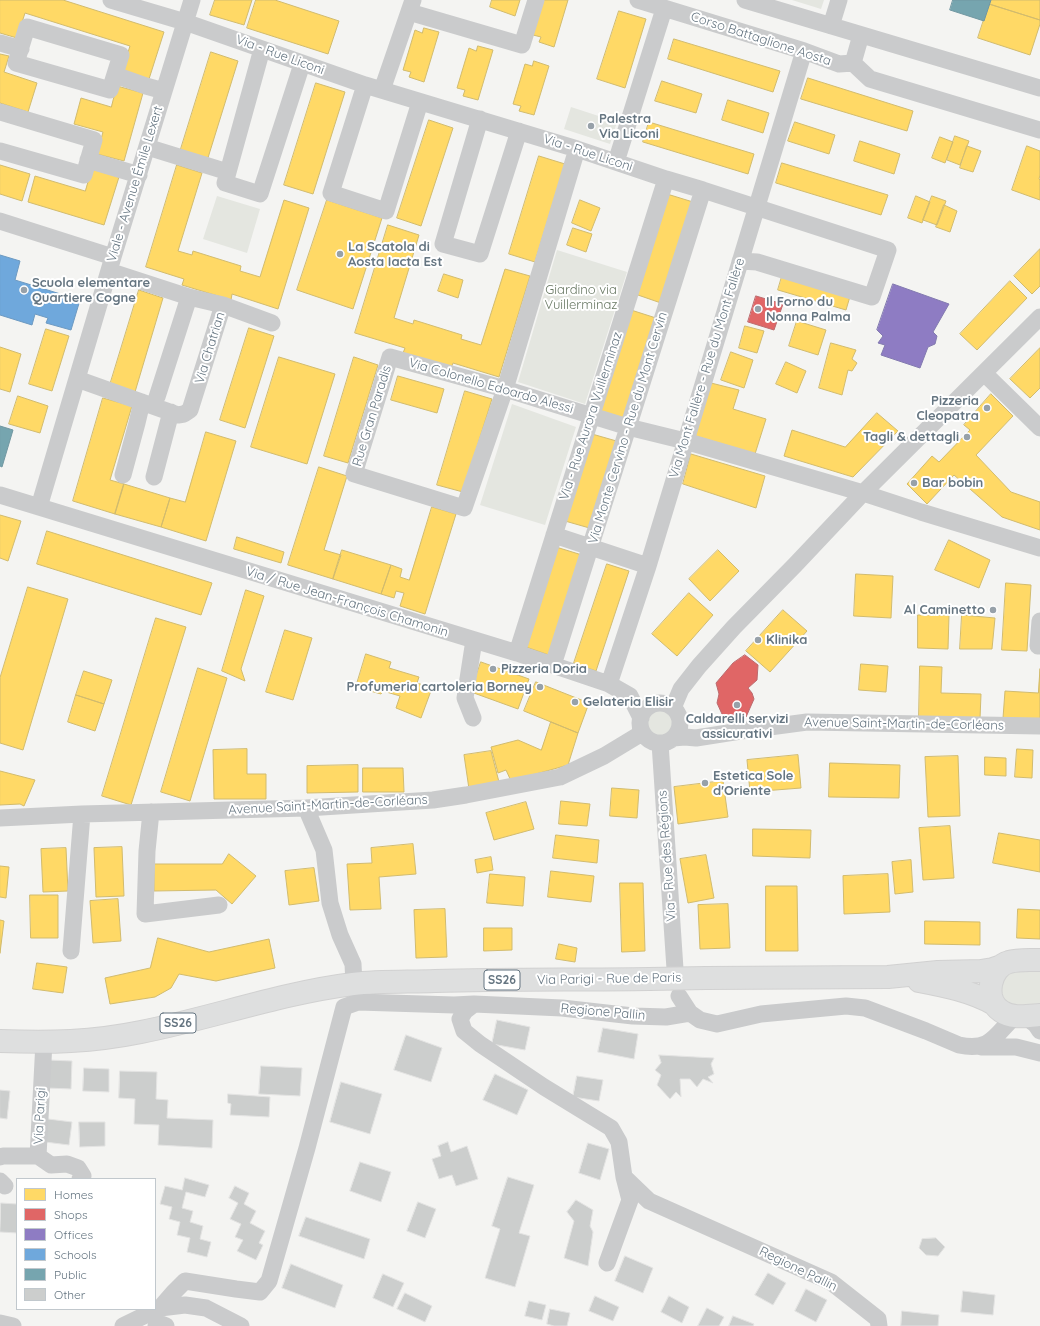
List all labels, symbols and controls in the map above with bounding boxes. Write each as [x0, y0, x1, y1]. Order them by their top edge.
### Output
street label: Corso Battaglione Aosta [689, 9, 833, 69]
street label: Via - Rue Liconi [234, 32, 326, 78]
street label: Viale - Avenue Émile Lexert [104, 104, 166, 264]
place label: Palestra Via Liconi [599, 111, 659, 142]
marker: Palestra Via Liconi [586, 121, 596, 131]
street label: Via - Rue Liconi [541, 131, 635, 175]
place label: La Scatola di Aosta Iacta Est [348, 239, 442, 270]
marker: La Scatola di Aosta Iacta Est [335, 249, 345, 259]
street label: Via Mont Fallère - Rue du Mont Fallère [666, 256, 748, 480]
place label: Scuola elementare Quartiere Cogne [32, 275, 150, 306]
park label: Giardino via Vuillerminaz [544, 282, 618, 313]
marker: Scuola elementare Quartiere Cogne [19, 285, 29, 295]
place label: Il Forno du Nonna Palma [766, 294, 851, 325]
marker: Il Forno du Nonna Palma [753, 304, 763, 314]
street label: Via Chatrian [192, 310, 228, 386]
street label: Via Monte Cervino - Rue du Mont Cervin [585, 310, 671, 546]
street label: Via - Rue Aurora Vuillerminaz [556, 330, 626, 502]
street label: Via Colonello Edoardo Alessi [407, 355, 575, 417]
street label: Rue Gran Paradis [349, 364, 395, 468]
place label: Pizzeria Cleopatra [916, 393, 979, 424]
marker: Pizzeria Cleopatra [982, 403, 992, 413]
place label: Tagli & dettagli [863, 429, 959, 445]
marker: Tagli & dettagli [962, 432, 972, 442]
place label: Bar bobin [922, 475, 983, 491]
marker: Bar bobin [909, 478, 919, 488]
street label: Via / Rue Jean-François Chamonin [244, 564, 450, 640]
place label: Al Caminetto [904, 602, 985, 618]
marker: Al Caminetto [988, 605, 998, 615]
place label: Klinika [766, 632, 807, 648]
marker: Klinika [753, 635, 763, 645]
place label: Pizzeria Doria [501, 661, 587, 677]
marker: Pizzeria Doria [488, 664, 498, 674]
place label: Profumeria cartoleria Borney [346, 679, 532, 695]
marker: Profumeria cartoleria Borney [535, 682, 545, 692]
place label: Gelateria Elisir [583, 694, 674, 710]
marker: Gelateria Elisir [570, 697, 580, 707]
marker: Caldarelli servizi assicurativi [732, 700, 742, 710]
place label: Caldarelli servizi assicurativi [686, 711, 788, 742]
street label: Avenue Saint-Martin-de-Corléans [804, 714, 1004, 734]
place label: Estetica Sole d'Oriente [713, 768, 793, 799]
marker: Estetica Sole d'Oriente [700, 778, 710, 788]
street label: Via - Rue des Régions [655, 790, 679, 922]
street label: Avenue Saint-Martin-de-Corléans [228, 792, 428, 818]
road number: SS26 [484, 970, 520, 990]
street label: Via Parigi - Rue de Paris [537, 970, 681, 988]
street label: Regione Pallin [560, 1001, 646, 1023]
road number: SS26 [160, 1013, 196, 1033]
street label: Via Parigi [31, 1087, 49, 1145]
legend [16, 1178, 156, 1310]
text: Homes [54, 1187, 93, 1202]
text: Shops [54, 1207, 88, 1222]
text: Offices [54, 1227, 93, 1242]
street label: Regione Pallin [756, 1243, 840, 1295]
text: Schools [54, 1247, 97, 1262]
text: Public [54, 1267, 87, 1282]
text: Other [54, 1287, 85, 1302]

